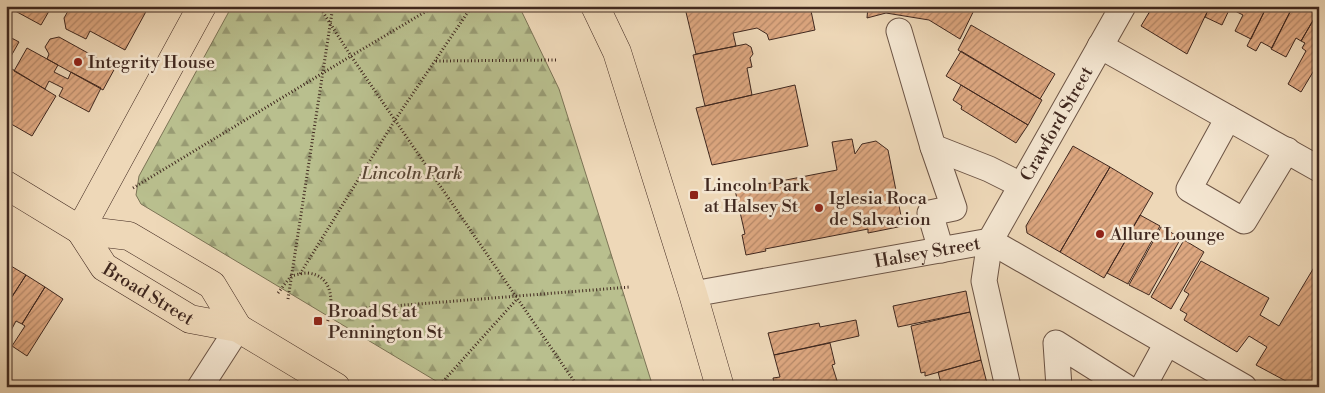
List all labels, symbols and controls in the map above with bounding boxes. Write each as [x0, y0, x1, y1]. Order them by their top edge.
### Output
place label: Integrity House [88, 51, 215, 74]
marker: Integrity House [72, 56, 84, 68]
street label: Crawford Street [1015, 62, 1098, 185]
park label: Lincoln Park [361, 162, 462, 185]
place label: Lincoln Park at Halsey St [704, 174, 811, 218]
place label: Iglesia Roca de Salvacion [829, 187, 931, 231]
marker: Lincoln Park at Halsey St [688, 189, 700, 201]
marker: Iglesia Roca de Salvacion [813, 202, 825, 214]
place label: Allure Lounge [1109, 223, 1225, 246]
marker: Allure Lounge [1094, 228, 1106, 240]
street label: Halsey Street [873, 231, 983, 273]
street label: Broad Street [98, 257, 199, 330]
place label: Broad St at Pennington St [327, 300, 444, 344]
marker: Broad St at Pennington St [312, 315, 324, 327]

